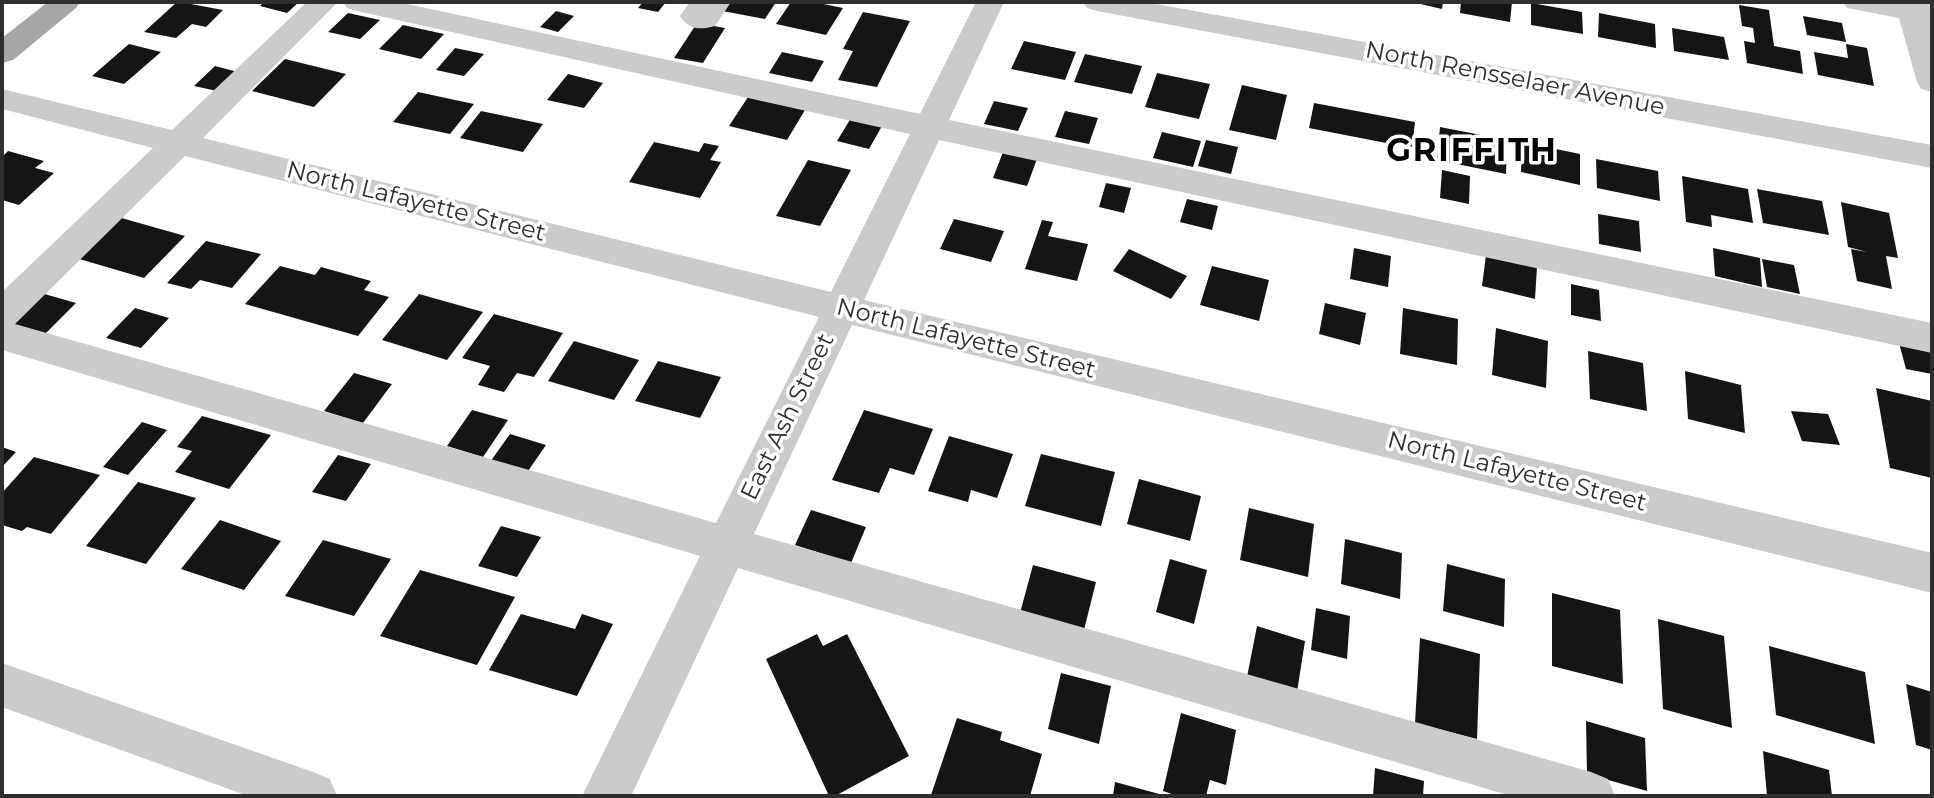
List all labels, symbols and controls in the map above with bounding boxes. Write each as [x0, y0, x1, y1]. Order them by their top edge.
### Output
street label: North Rensselaer Avenue [1363, 36, 1667, 122]
district label: GRIFFITH [1387, 133, 1557, 171]
street label: North Lafayette Street [284, 156, 548, 248]
street label: North Lafayette Street [834, 293, 1098, 385]
street label: East Ash Street [735, 329, 841, 505]
street label: North Lafayette Street [1385, 426, 1649, 518]

